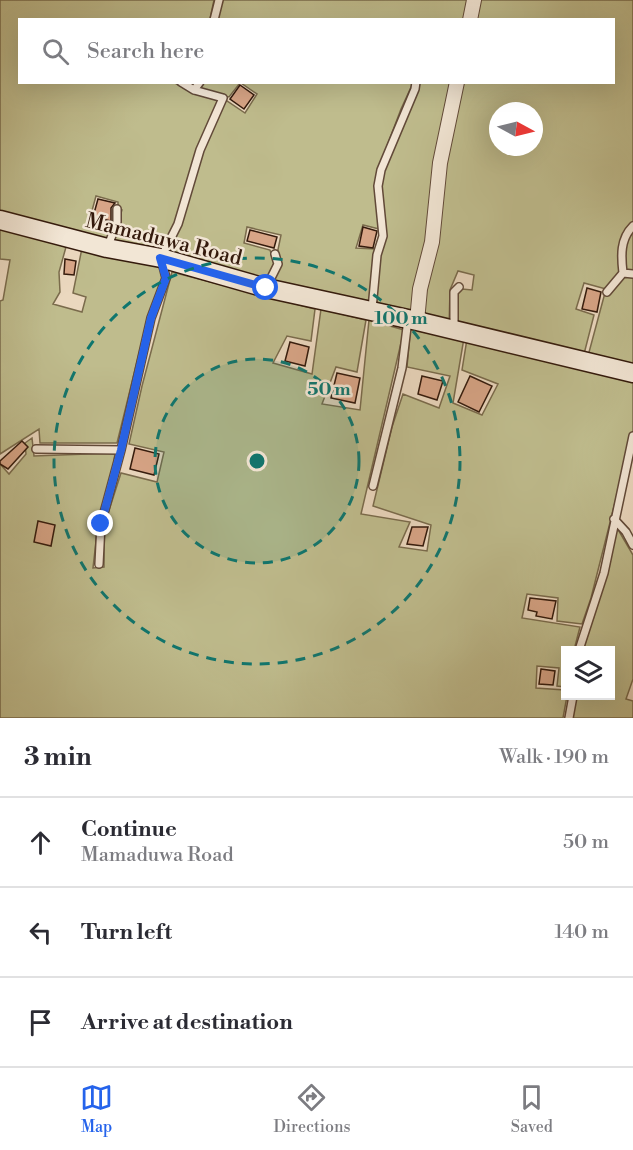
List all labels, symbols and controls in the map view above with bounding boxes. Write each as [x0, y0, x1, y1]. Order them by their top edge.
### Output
search box [18, 18, 615, 84]
icon: search [39, 35, 72, 68]
text: Search here [87, 38, 204, 65]
north arrow [489, 102, 543, 156]
street label: Mamaduwa Road [83, 208, 245, 272]
route start [252, 274, 278, 300]
text: 100 m [374, 307, 428, 330]
text: 50 m [307, 378, 351, 401]
centre of rings [247, 451, 267, 471]
route end [87, 510, 113, 536]
map controls [561, 646, 615, 700]
button: layers [561, 646, 615, 700]
text: 3 min [24, 741, 92, 773]
text: Walk · 190 m [499, 745, 609, 770]
text: Continue [81, 816, 177, 843]
icon: ahead [24, 826, 57, 859]
text: 50 m [563, 830, 609, 855]
text: Mamaduwa Road [81, 843, 234, 868]
icon: left [24, 916, 57, 949]
text: Turn left [81, 919, 172, 946]
text: 140 m [554, 920, 609, 945]
icon: arrive [24, 1006, 57, 1039]
text: Arrive at destination [81, 1009, 293, 1036]
tab: Map [80, 1081, 113, 1137]
tab: Directions [273, 1081, 351, 1137]
tab: Saved [511, 1081, 553, 1137]

